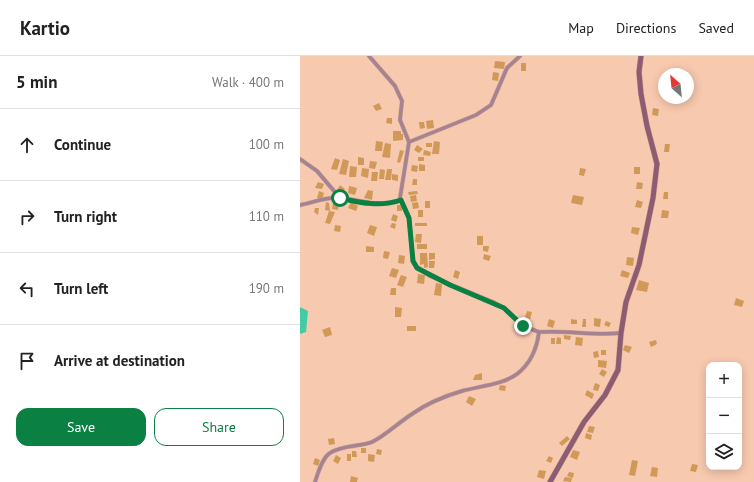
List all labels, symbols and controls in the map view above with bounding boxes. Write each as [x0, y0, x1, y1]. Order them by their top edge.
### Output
text: Kartio [20, 16, 70, 40]
text: Map [568, 19, 594, 37]
text: Directions [616, 19, 676, 37]
text: Saved [698, 19, 734, 37]
north arrow [658, 68, 694, 104]
text: 5 min [16, 71, 57, 93]
text: Walk · 400 m [212, 74, 284, 91]
icon: ahead [16, 134, 38, 156]
text: Continue [54, 135, 111, 154]
text: 100 m [249, 136, 284, 153]
route start [331, 189, 349, 207]
icon: right [16, 206, 38, 228]
text: Turn right [54, 207, 117, 226]
text: 110 m [249, 208, 284, 225]
icon: left [16, 278, 38, 300]
text: Turn left [54, 279, 108, 298]
text: 190 m [249, 280, 284, 297]
route end [514, 317, 532, 335]
icon: arrive [16, 350, 38, 372]
text: Arrive at destination [54, 351, 185, 370]
map controls [706, 362, 742, 470]
button: + [706, 362, 742, 398]
button: − [706, 398, 742, 434]
button: Save [16, 408, 146, 446]
button: Share [154, 408, 284, 446]
button: layers [706, 434, 742, 470]

